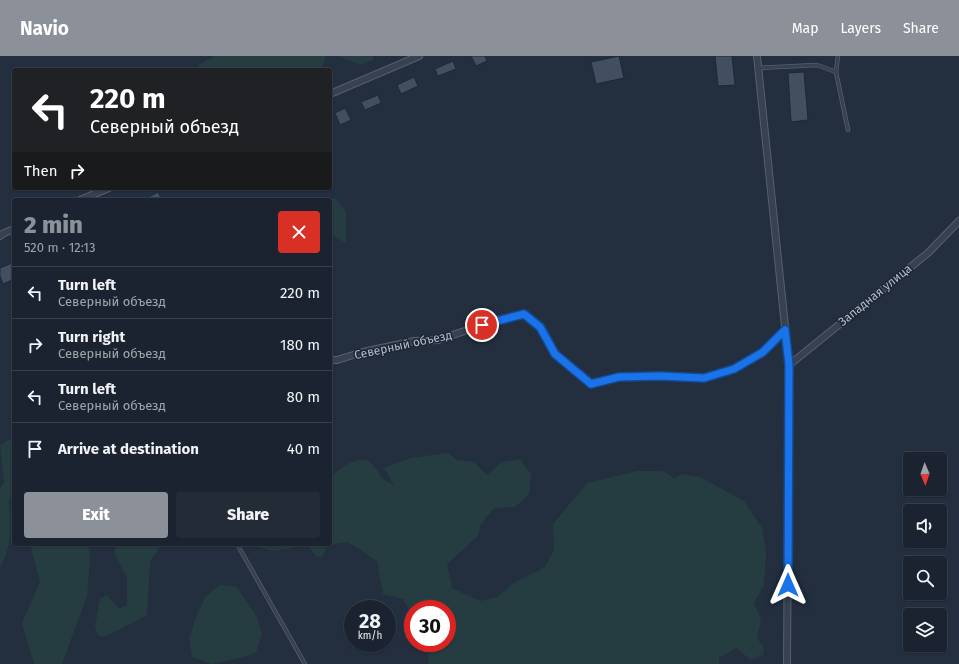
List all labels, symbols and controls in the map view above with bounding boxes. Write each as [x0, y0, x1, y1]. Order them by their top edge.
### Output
text: Navio [20, 17, 69, 40]
text: Map [792, 20, 818, 37]
text: Layers [840, 20, 881, 37]
text: Share [903, 20, 939, 37]
text: 220 m [90, 82, 166, 115]
icon: left [24, 84, 76, 136]
text: Северный объезд [90, 116, 239, 138]
icon: right [66, 160, 88, 182]
text: Then [24, 162, 58, 180]
text: 2 min [24, 211, 83, 239]
button: close [278, 211, 320, 253]
text: 520 m · 12:13 [24, 240, 95, 255]
street label: Западная улица [836, 261, 914, 329]
text: Turn left [58, 276, 116, 294]
icon: left [24, 282, 46, 304]
text: 220 m [280, 284, 320, 302]
text: Северный объезд [58, 294, 166, 309]
pin [465, 308, 499, 342]
icon: arrive [471, 314, 493, 336]
text: Turn right [58, 328, 125, 346]
street label: Северный объезд [353, 328, 453, 362]
icon: right [24, 334, 46, 356]
text: 180 m [280, 336, 320, 354]
text: Северный объезд [58, 346, 166, 361]
text: Turn left [58, 380, 116, 398]
icon: left [24, 386, 46, 408]
text: 80 m [287, 388, 320, 406]
text: Северный объезд [58, 398, 166, 413]
icon: arrive [24, 438, 46, 460]
text: Arrive at destination [58, 440, 199, 458]
text: 40 m [287, 440, 320, 458]
north arrow [903, 452, 947, 496]
map controls [903, 452, 947, 652]
button: Exit [24, 492, 168, 538]
button: Share [176, 492, 320, 538]
button: sound [903, 504, 947, 548]
button: search [903, 556, 947, 600]
position arrow [767, 564, 809, 606]
speed limit sign: 30 [404, 600, 456, 652]
button: layers [903, 608, 947, 652]
text: 28 [359, 609, 381, 633]
text: km/h [358, 630, 382, 642]

